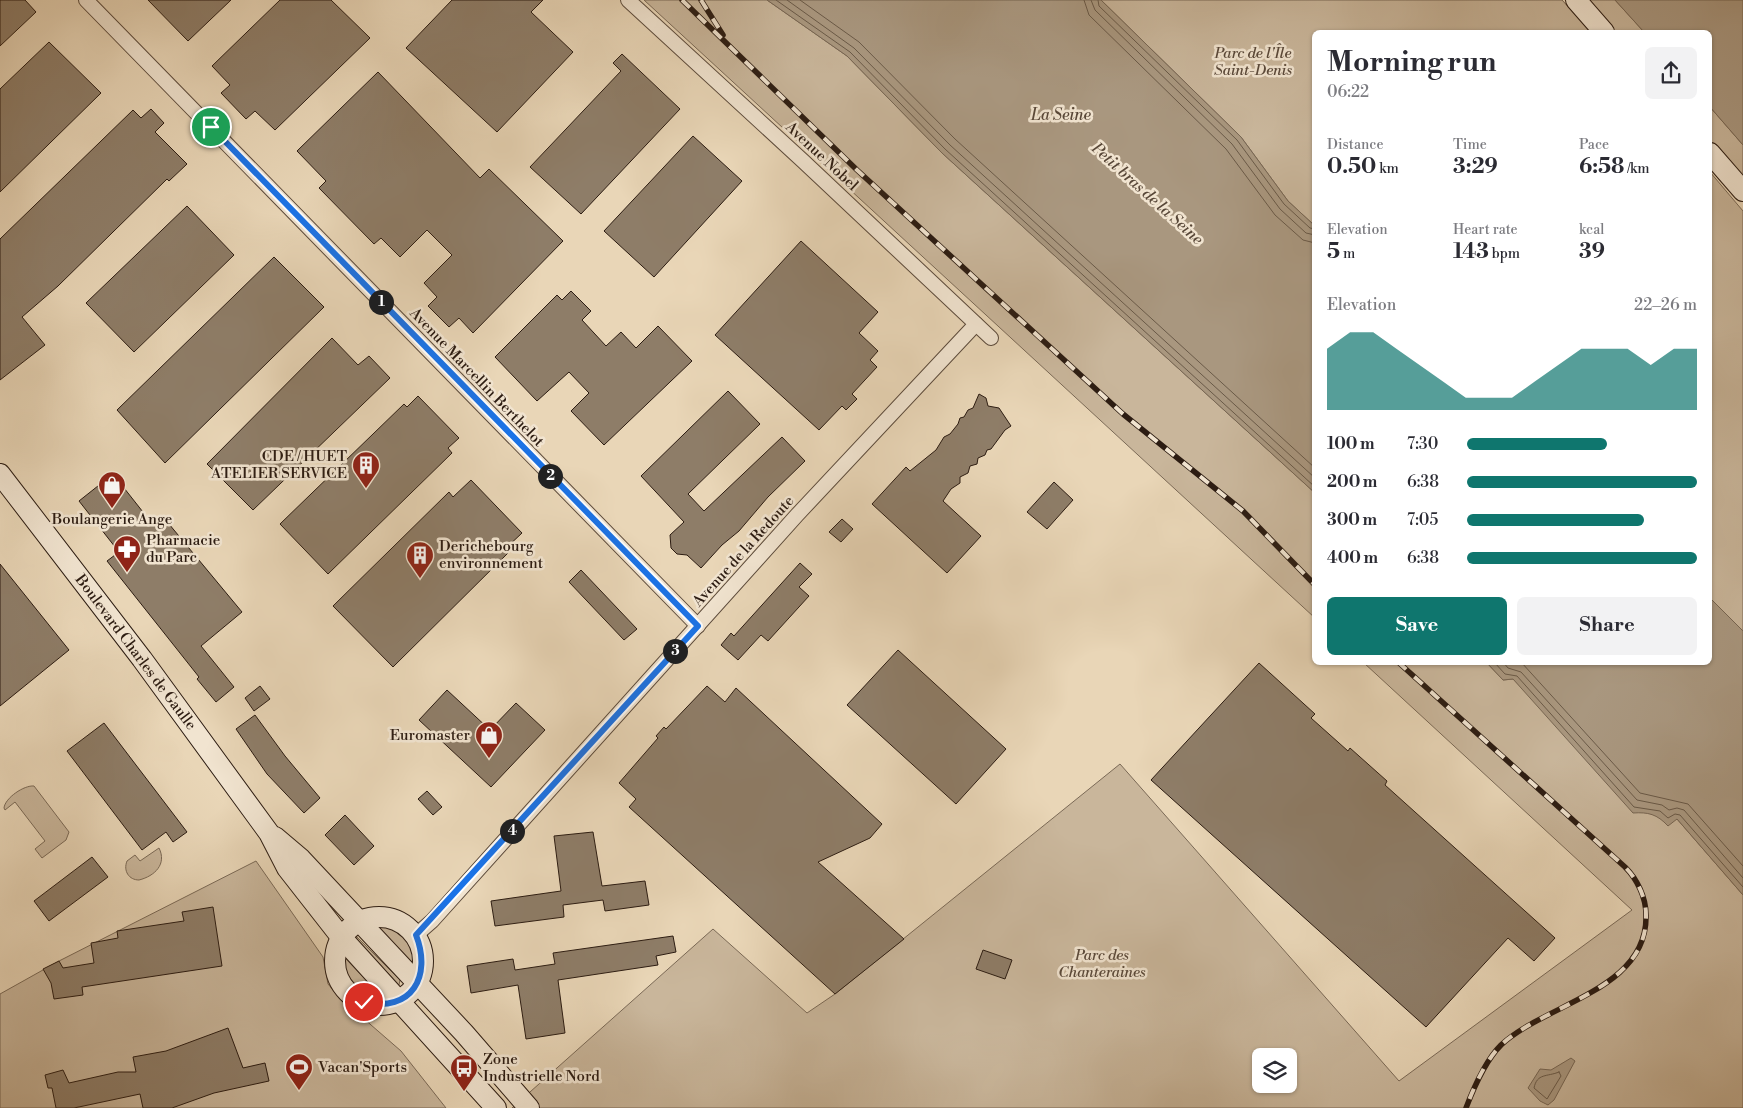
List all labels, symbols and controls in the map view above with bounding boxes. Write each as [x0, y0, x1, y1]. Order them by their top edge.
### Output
park label: Parc de l'Île Saint-Denis [1214, 43, 1292, 80]
text: Morning run [1327, 45, 1496, 80]
button: share [1645, 47, 1697, 99]
text: 06:22 [1327, 82, 1369, 102]
water label: La Seine [1030, 105, 1091, 125]
pin [190, 106, 232, 148]
icon: arrive [197, 113, 225, 141]
street label: Avenue Nobel [781, 117, 862, 195]
text: Distance [1327, 136, 1384, 154]
text: Time [1453, 136, 1487, 154]
text: Pace [1579, 136, 1609, 154]
water label: Petit bras de la Seine [1087, 138, 1208, 249]
text: 0.50 [1327, 154, 1376, 180]
text: 3:29 [1453, 154, 1498, 180]
text: 6:58 [1579, 154, 1624, 180]
text: km [1376, 160, 1399, 178]
text: /km [1624, 160, 1650, 178]
text: Elevation [1327, 221, 1388, 239]
text: Heart rate [1453, 221, 1518, 239]
text: kcal [1579, 221, 1604, 239]
text: 5 [1327, 239, 1340, 265]
text: 143 [1453, 239, 1489, 265]
text: 39 [1579, 239, 1605, 265]
text: m [1340, 245, 1355, 263]
text: bpm [1489, 245, 1520, 263]
pin: 1 [368, 290, 394, 314]
text: 1 [378, 293, 385, 311]
text: Elevation [1327, 295, 1396, 315]
text: 22–26 m [1634, 295, 1697, 315]
street label: Avenue Marcellin Berthelot [405, 303, 548, 451]
text: 100 m [1327, 434, 1375, 454]
text: 7:30 [1407, 434, 1438, 454]
place label: CDE / HUET ATELIER SERVICE [210, 447, 347, 483]
building icon: CDE / HUET ATELIER SERVICE [351, 450, 381, 489]
pin: 2 [538, 464, 562, 488]
text: 2 [546, 467, 555, 485]
shop icon: Boulangerie Ange [97, 470, 127, 509]
text: 200 m [1327, 472, 1377, 492]
text: 6:38 [1407, 472, 1439, 492]
street label: Avenue de la Redoute [688, 492, 798, 612]
place label: Boulangerie Ange [51, 510, 172, 529]
text: 300 m [1327, 510, 1377, 530]
text: 7:05 [1407, 510, 1438, 530]
place label: Pharmacie du Parc [146, 531, 220, 567]
pharmacy icon: Pharmacie du Parc [112, 534, 142, 573]
place label: Derichebourg environnement [439, 537, 544, 573]
building icon: Derichebourg environnement [405, 540, 435, 579]
text: 400 m [1327, 548, 1378, 568]
text: 6:38 [1407, 548, 1439, 568]
street label: Boulevard Charles de Gaulle [70, 570, 200, 734]
button: Save [1327, 597, 1507, 655]
button: Share [1517, 597, 1697, 655]
pin: 3 [662, 638, 688, 664]
text: 3 [671, 642, 680, 660]
shop icon: Euromaster [474, 720, 504, 759]
place label: Euromaster [390, 726, 471, 745]
pin: 4 [500, 818, 524, 844]
text: 4 [508, 822, 517, 840]
park label: Parc des Chanteraines [1058, 946, 1146, 982]
pin [343, 981, 385, 1023]
icon: check [350, 988, 378, 1016]
map controls [1252, 1048, 1297, 1093]
button: layers [1252, 1048, 1297, 1093]
place label: Zone Industrielle Nord [483, 1050, 600, 1086]
sports icon: Vacan'Sports [284, 1052, 314, 1091]
bus stop icon: Zone Industrielle Nord [449, 1053, 479, 1092]
place label: Vacan'Sports [317, 1058, 407, 1077]

